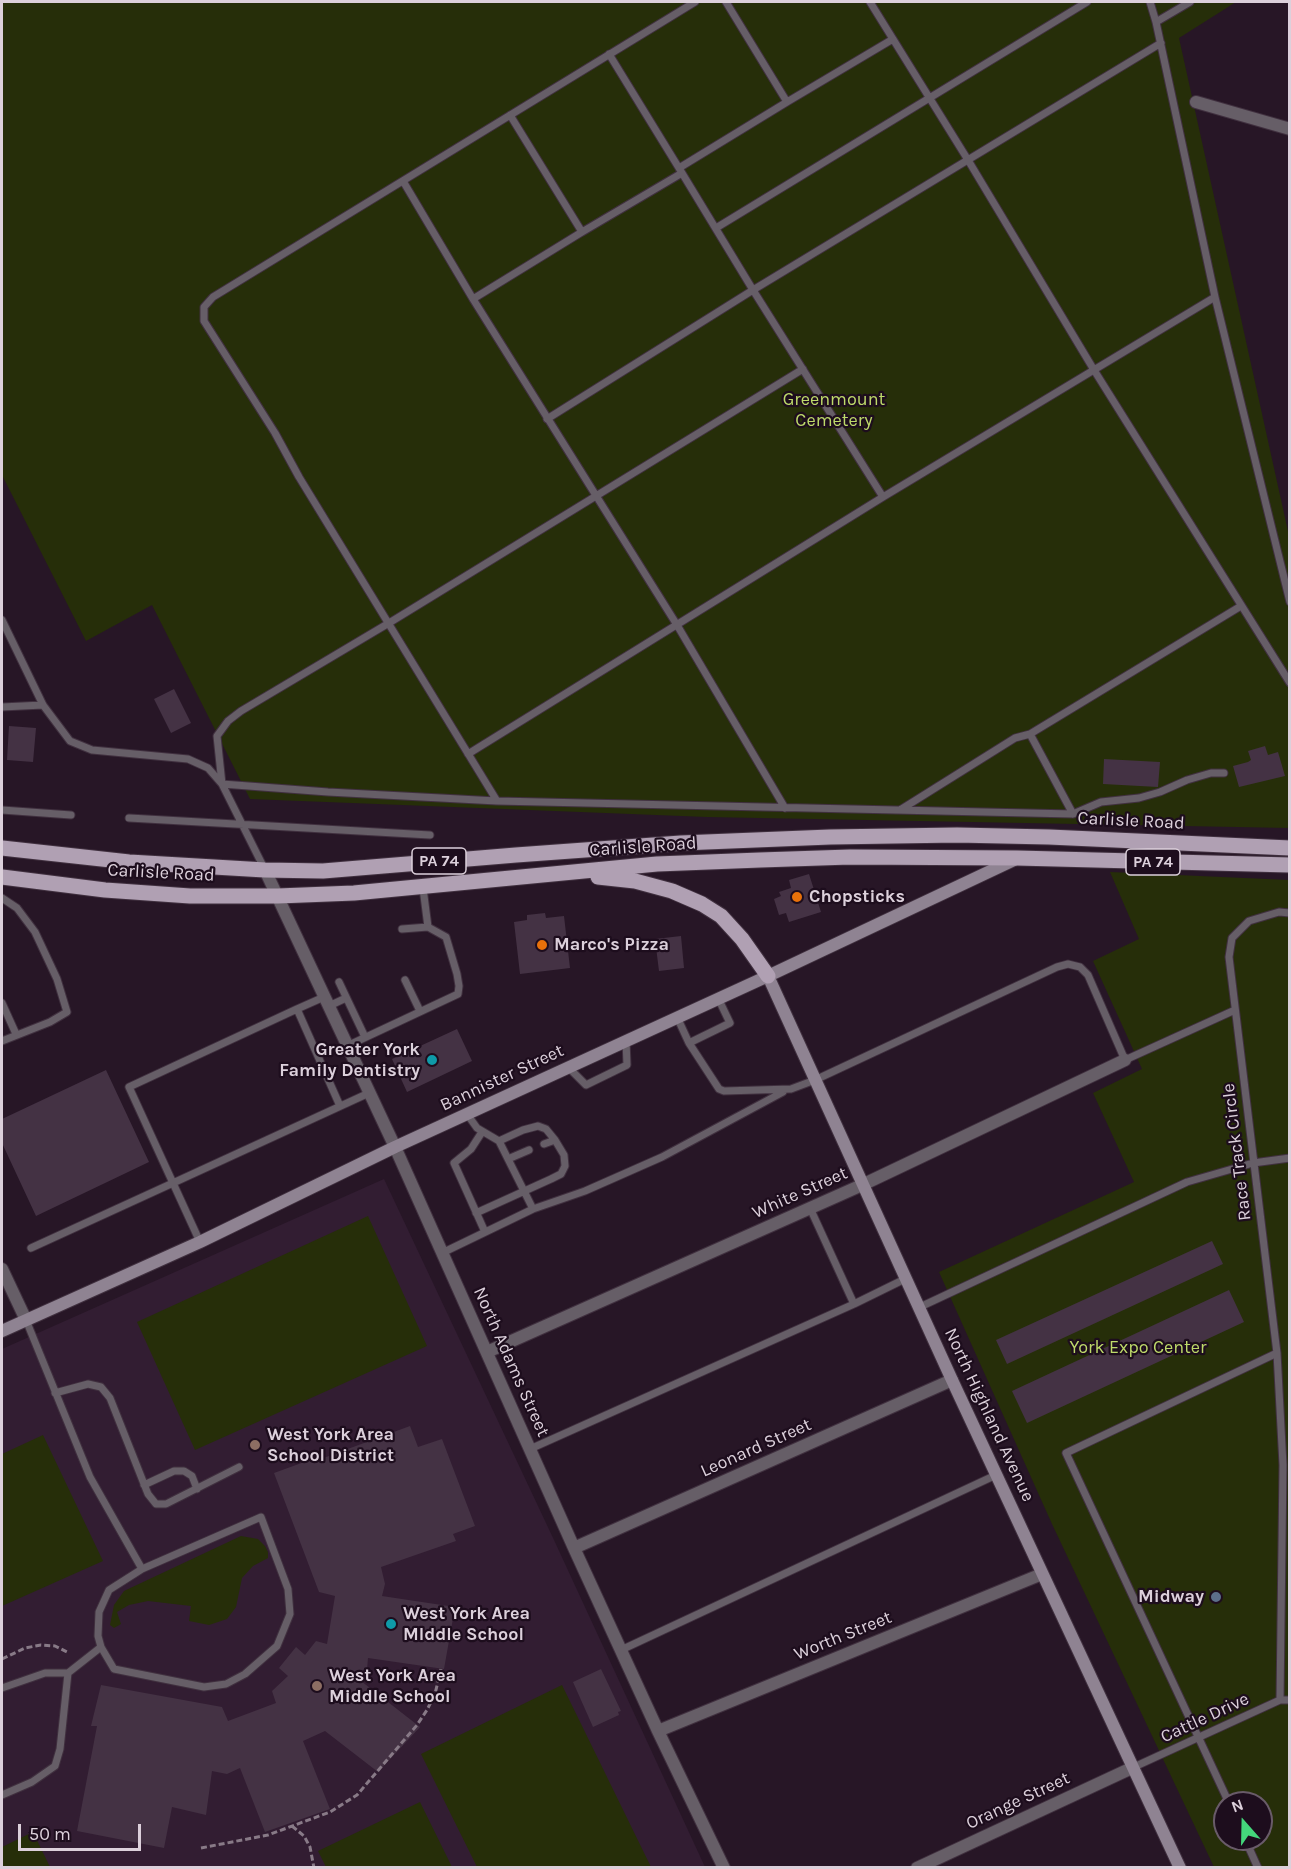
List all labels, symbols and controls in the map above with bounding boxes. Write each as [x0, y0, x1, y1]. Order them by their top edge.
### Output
park label: Greenmount Cemetery [783, 389, 885, 432]
street label: Carlisle Road [1077, 807, 1185, 835]
street label: Carlisle Road [589, 832, 697, 862]
road number: PA 74 [412, 848, 466, 874]
road number: PA 74 [1126, 849, 1180, 875]
street label: Carlisle Road [107, 859, 215, 887]
place label: Chopsticks [809, 886, 905, 908]
marker: Chopsticks [790, 890, 804, 904]
place label: Marco's Pizza [554, 934, 669, 956]
marker: Marco's Pizza [535, 938, 549, 952]
place label: Greater York Family Dentistry [279, 1039, 420, 1082]
street label: Bannister Street [437, 1040, 567, 1116]
marker: Greater York Family Dentistry [425, 1053, 439, 1067]
street label: Race Track Circle [1218, 1082, 1256, 1222]
street label: White Street [749, 1162, 851, 1224]
street label: North Adams Street [468, 1284, 554, 1440]
street label: North Highland Avenue [939, 1325, 1039, 1505]
park label: York Expo Center [1069, 1337, 1207, 1359]
street label: Leonard Street [697, 1414, 815, 1482]
place label: West York Area School District [267, 1424, 394, 1466]
marker: West York Area School District [248, 1438, 262, 1452]
place label: Midway [1138, 1586, 1204, 1608]
marker: Midway [1209, 1590, 1223, 1604]
place label: West York Area MIddle School [403, 1603, 530, 1646]
street label: Worth Street [791, 1607, 895, 1665]
marker: West York Area MIddle School [384, 1617, 398, 1631]
place label: West York Area Middle School [329, 1665, 456, 1708]
marker: West York Area Middle School [310, 1679, 324, 1693]
street label: Cattle Drive [1157, 1688, 1253, 1748]
street label: Orange Street [963, 1768, 1073, 1834]
north arrow [1213, 1791, 1273, 1851]
text: N [1229, 1795, 1246, 1816]
scale bar [21, 1812, 144, 1850]
text: 50 m [29, 1823, 71, 1845]

